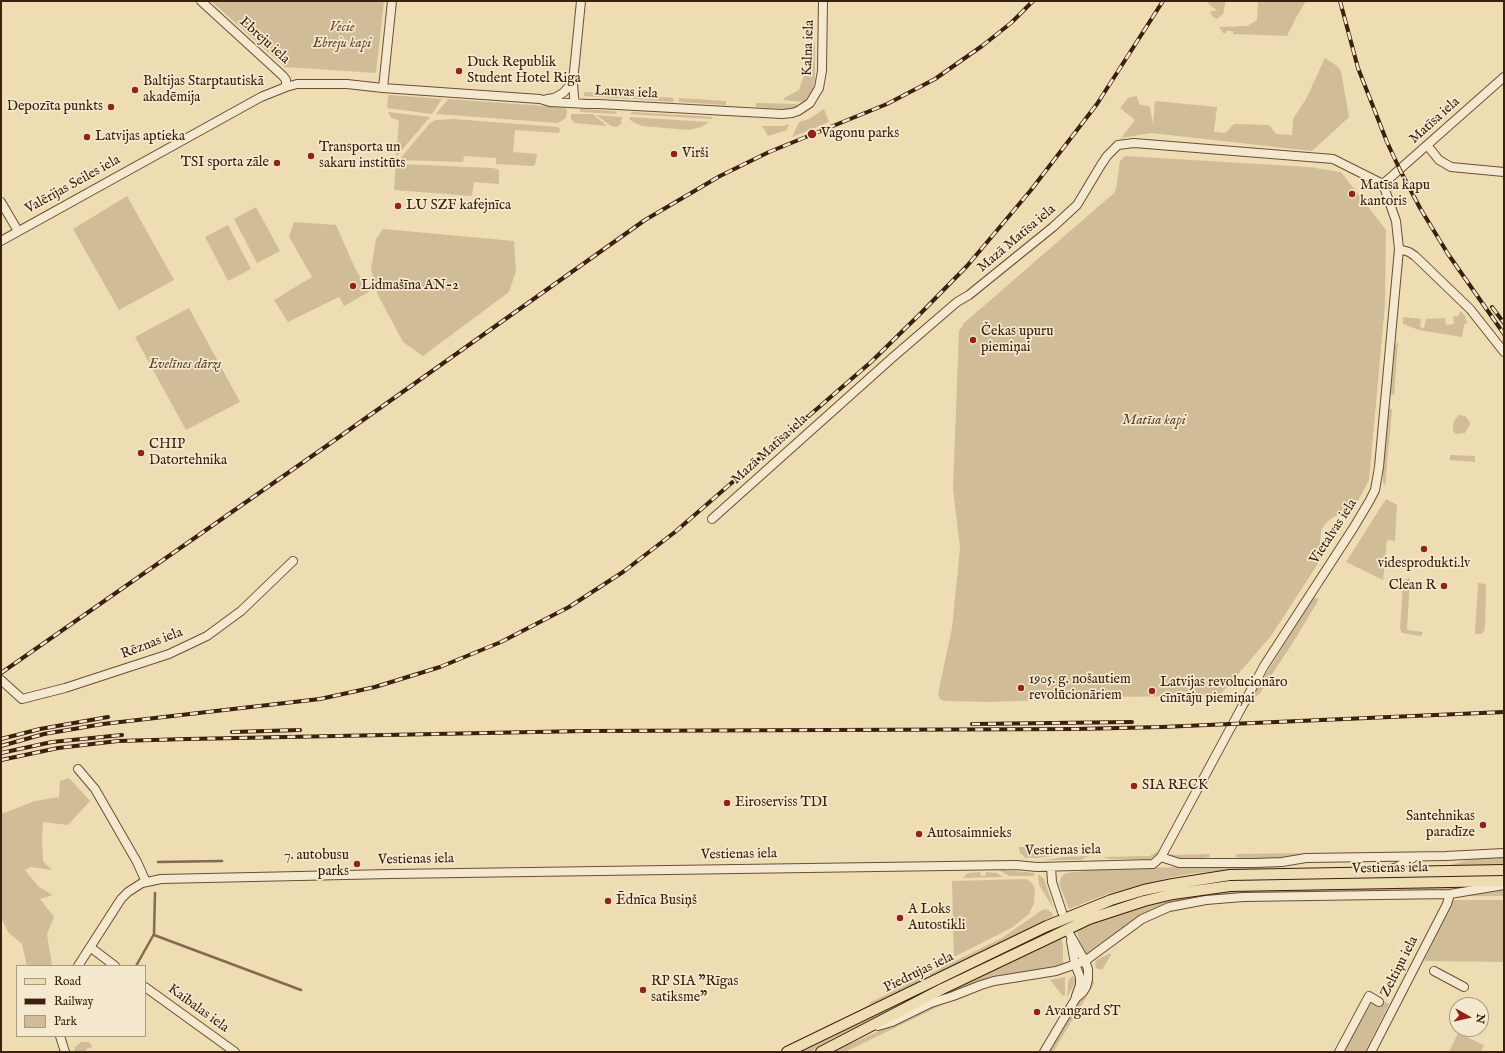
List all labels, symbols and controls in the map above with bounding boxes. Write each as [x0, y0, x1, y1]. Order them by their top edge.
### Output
street label: Ebreju iela [235, 14, 293, 68]
street label: Kalna iela [800, 19, 818, 77]
park label: Vecie Ebreju kapi [313, 20, 371, 52]
place label: Duck Republik Student Hotel Riga [467, 55, 581, 88]
marker: Duck Republik Student Hotel Riga [454, 66, 464, 76]
place label: Baltijas Starptautiskā akadēmija [143, 74, 264, 106]
street label: Lauvas iela [594, 83, 658, 103]
marker: Baltijas Starptautiskā akadēmija [130, 85, 140, 95]
street label: Matīsa iela [1406, 94, 1464, 148]
place label: Depozīta punkts [7, 99, 103, 115]
marker: Depozīta punkts [106, 102, 116, 112]
place label: Vagonu parks [821, 126, 899, 142]
marker: Vagonu parks [806, 128, 818, 140]
place label: Latvijas aptieka [95, 129, 185, 145]
marker: Latvijas aptieka [82, 132, 92, 142]
place label: Transporta un sakaru institūts [319, 140, 405, 172]
place label: Virši [682, 146, 709, 162]
marker: Virši [669, 149, 679, 159]
marker: Transporta un sakaru institūts [306, 151, 316, 161]
street label: Valērijas Seiles iela [22, 152, 124, 218]
place label: TSI sporta zāle [181, 155, 269, 171]
marker: TSI sporta zāle [272, 158, 282, 168]
place label: Matīsa kapu kantoris [1360, 178, 1430, 210]
marker: Matīsa kapu kantoris [1347, 189, 1357, 199]
place label: LU SZF kafejnīca [406, 198, 511, 214]
marker: LU SZF kafejnīca [393, 201, 403, 211]
street label: Mazā Matīsa iela [975, 202, 1059, 276]
place label: Lidmašīna AN-2 [361, 278, 459, 294]
marker: Lidmašīna AN-2 [348, 281, 358, 291]
place label: Čekas upuru piemiņai [981, 324, 1053, 356]
marker: Čekas upuru piemiņai [968, 335, 978, 345]
park label: Evelīnes dārzs [149, 357, 221, 373]
street label: Mazā Matīsa iela [728, 411, 812, 489]
park label: Matīsa kapi [1122, 413, 1186, 429]
place label: CHIP Datortehnika [149, 437, 227, 470]
marker: CHIP Datortehnika [136, 448, 146, 458]
street label: Vietalvas iela [1307, 496, 1361, 568]
marker: videsprodukti.lv [1419, 544, 1429, 554]
place label: videsprodukti.lv [1378, 556, 1470, 572]
place label: Clean R [1389, 578, 1436, 594]
marker: Clean R [1439, 581, 1449, 591]
street label: Rēznas iela [119, 625, 185, 663]
place label: 1905. g. nošautiem revolūcionāriem [1029, 672, 1131, 704]
place label: Latvijas revolucionāro cīnītāju piemiņai [1160, 675, 1288, 708]
marker: 1905. g. nošautiem revolūcionāriem [1016, 683, 1026, 693]
marker: Latvijas revolucionāro cīnītāju piemiņai [1147, 686, 1157, 696]
place label: SIA RECK [1142, 778, 1208, 794]
marker: SIA RECK [1129, 781, 1139, 791]
place label: Eiroserviss TDI [735, 795, 828, 811]
marker: Eiroserviss TDI [722, 798, 732, 808]
place label: Santehnikas paradīze [1406, 809, 1475, 842]
marker: Santehnikas paradīze [1478, 820, 1488, 830]
place label: Autosaimnieks [927, 826, 1012, 842]
marker: Autosaimnieks [914, 829, 924, 839]
street label: Vestienas iela [1025, 842, 1101, 860]
street label: Vestienas iela [701, 846, 777, 864]
place label: 7. autobusu parks [284, 848, 349, 880]
street label: Vestienas iela [378, 851, 454, 869]
marker: 7. autobusu parks [352, 859, 362, 869]
street label: Vestienas iela [1352, 860, 1428, 878]
place label: Ēdnīca Busiņš [616, 893, 697, 909]
marker: Ēdnīca Busiņš [603, 896, 613, 906]
place label: A Loks Autostikli [908, 902, 966, 934]
marker: A Loks Autostikli [895, 913, 905, 923]
street label: Zeltiņu iela [1377, 934, 1423, 1000]
street label: Piedrujas iela [881, 949, 957, 997]
legend [16, 965, 146, 1037]
text: Road [54, 974, 81, 989]
place label: RP SIA "Rīgas satiksme" [651, 974, 738, 1006]
street label: Kaibalas iela [164, 981, 232, 1037]
marker: RP SIA "Rīgas satiksme" [638, 985, 648, 995]
text: Railway [54, 994, 93, 1009]
north arrow [1449, 997, 1489, 1037]
place label: Avangard ST [1045, 1004, 1121, 1020]
marker: Avangard ST [1032, 1007, 1042, 1017]
text: N [1472, 1013, 1487, 1024]
text: Park [54, 1014, 77, 1029]

